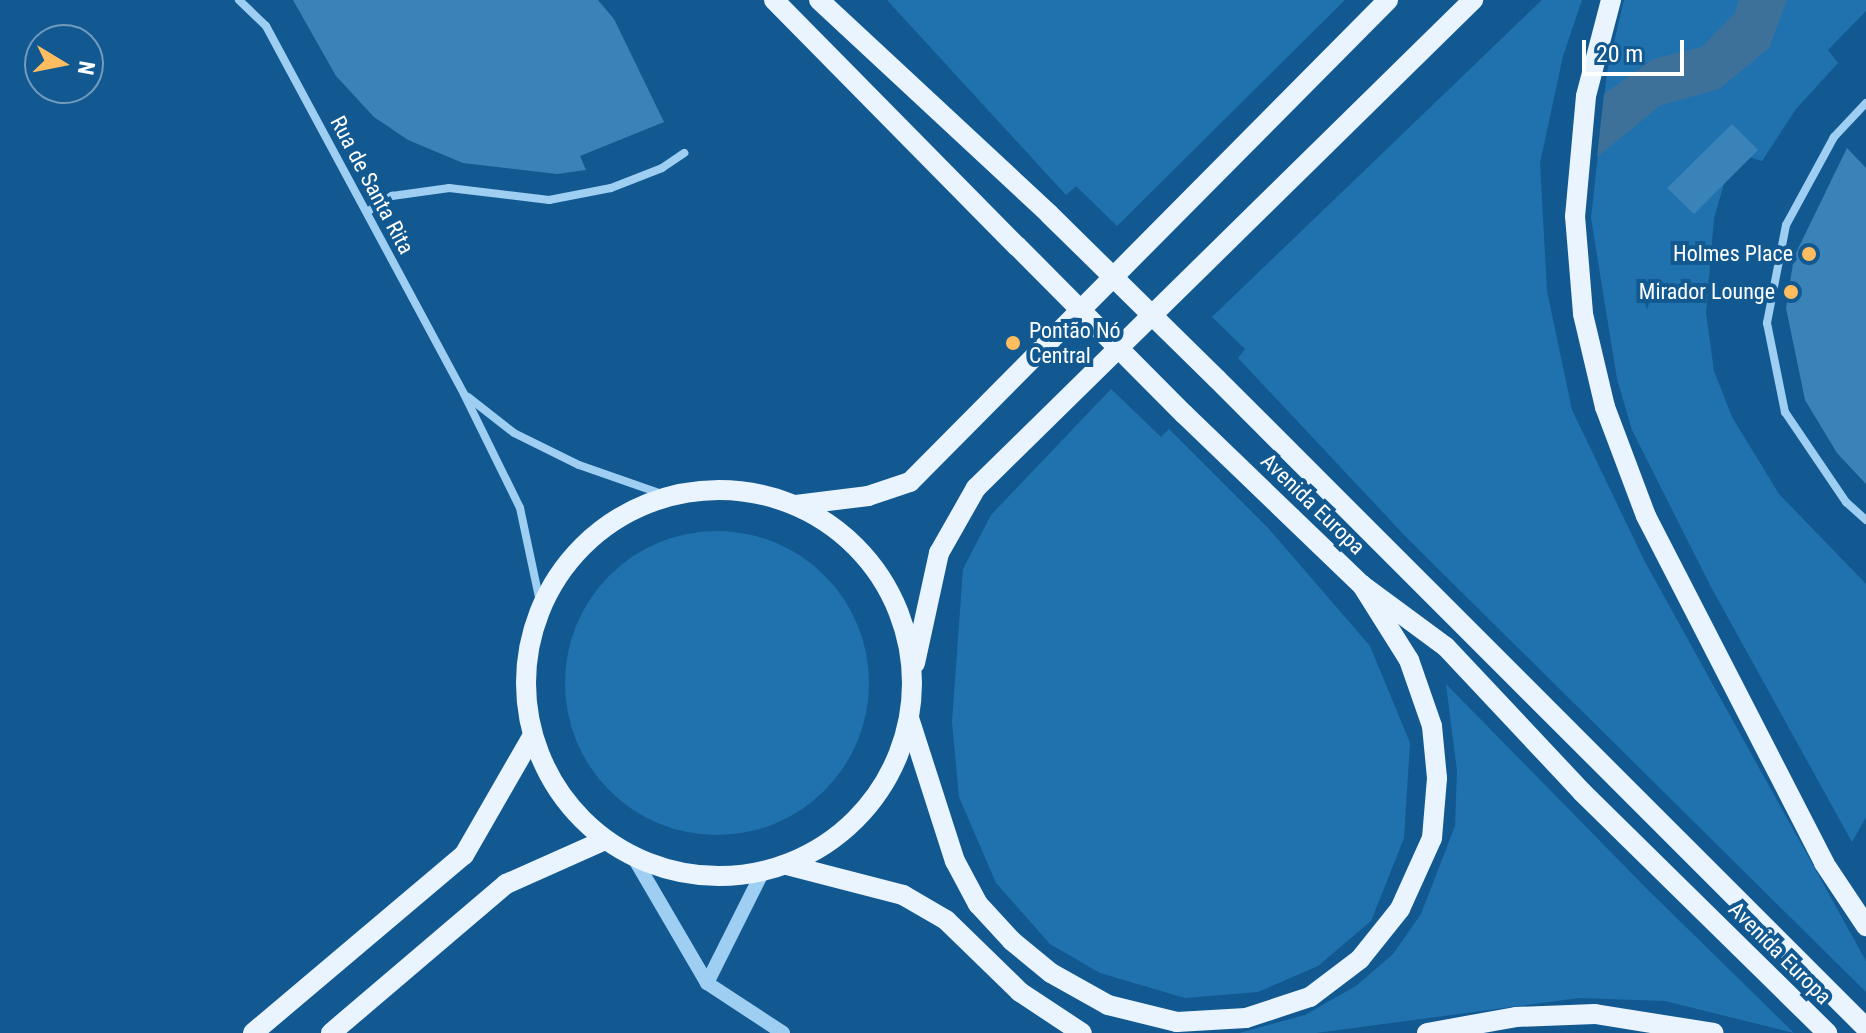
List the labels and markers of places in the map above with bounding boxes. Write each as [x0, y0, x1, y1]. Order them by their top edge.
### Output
place label: Holmes Place [1673, 241, 1793, 267]
marker: Holmes Place [1800, 245, 1818, 263]
place label: Mirador Lounge [1639, 279, 1775, 305]
marker: Mirador Lounge [1782, 283, 1800, 301]
place label: Pontão Nó Central [1029, 317, 1121, 368]
marker: Pontão Nó Central [1004, 334, 1022, 352]

